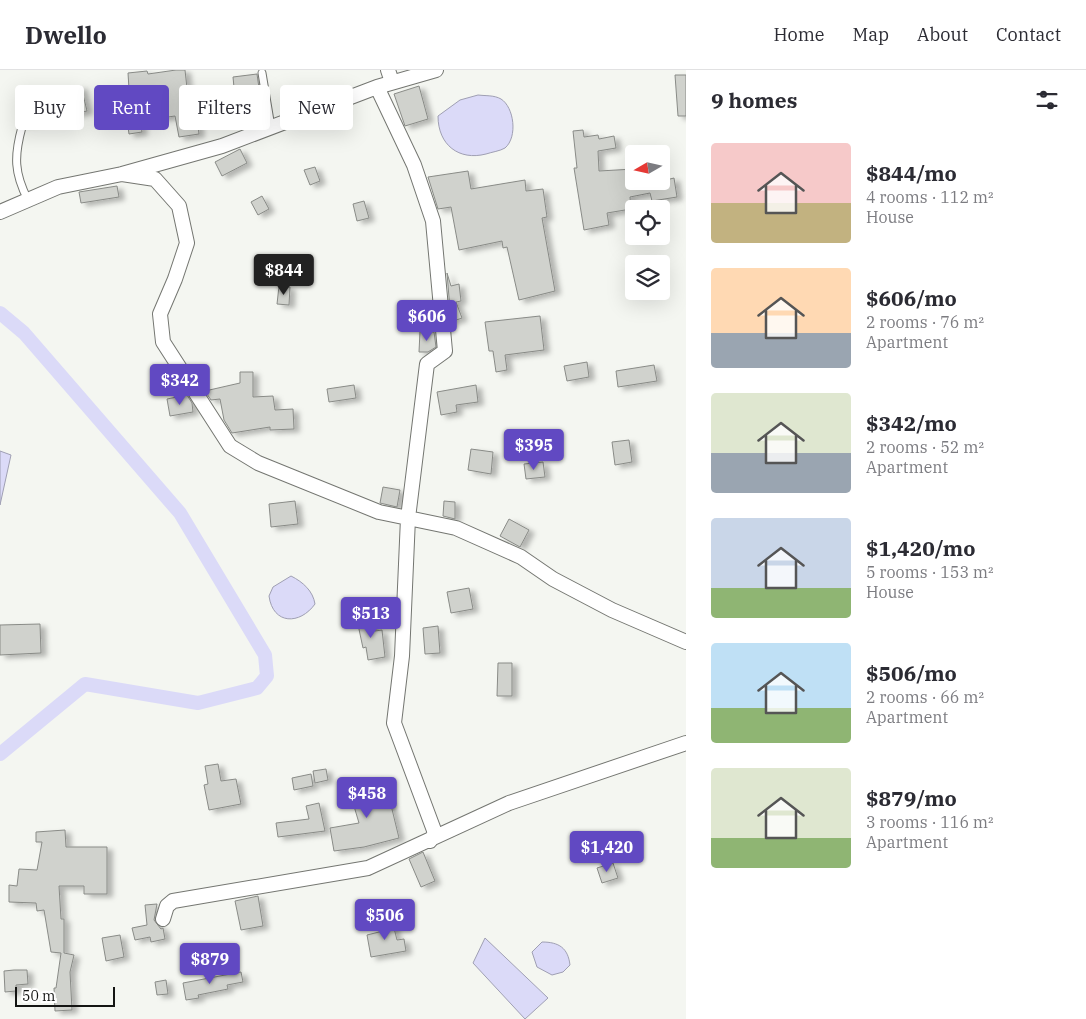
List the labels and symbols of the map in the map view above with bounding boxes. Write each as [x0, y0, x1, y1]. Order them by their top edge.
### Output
north arrow [625, 145, 670, 190]
pin: $844 [254, 254, 314, 296]
pin: $606 [397, 300, 457, 342]
pin: $342 [150, 364, 210, 406]
pin: $395 [504, 428, 564, 471]
pin: $513 [341, 596, 401, 639]
pin: $458 [337, 776, 397, 819]
pin: $1,420 [566, 830, 648, 873]
pin: $506 [355, 898, 415, 941]
pin: $879 [180, 942, 240, 985]
scale bar [15, 984, 115, 1007]

